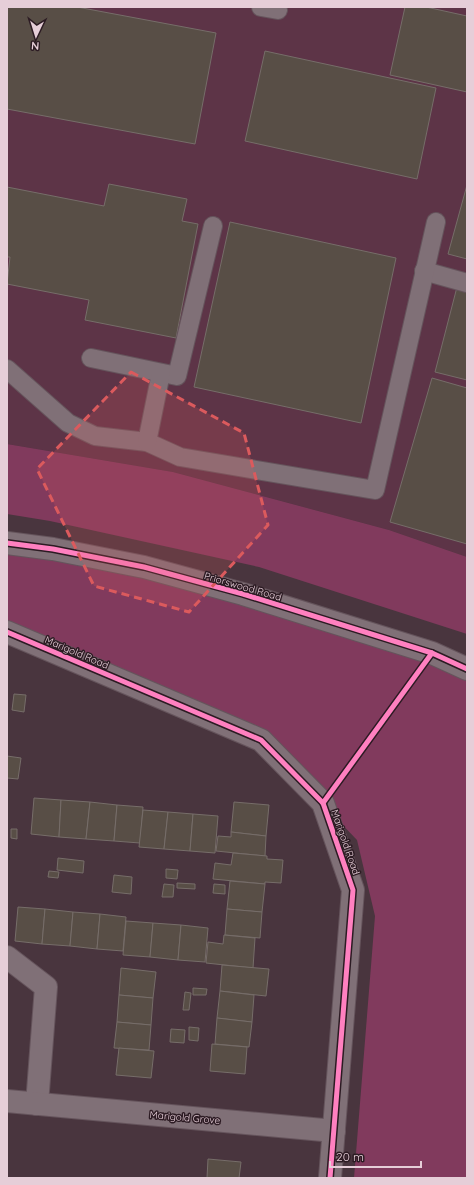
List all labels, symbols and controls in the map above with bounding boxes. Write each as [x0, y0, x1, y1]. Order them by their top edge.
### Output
north arrow [16, 16, 56, 56]
text: N [31, 39, 40, 53]
street label: Priorswood Road [203, 569, 283, 604]
street label: Marigold Road [43, 633, 111, 672]
street label: Marigold Road [328, 808, 363, 877]
street label: Marigold Grove [149, 1108, 221, 1127]
scale bar [330, 1143, 421, 1169]
text: 20 m [336, 1149, 364, 1164]

